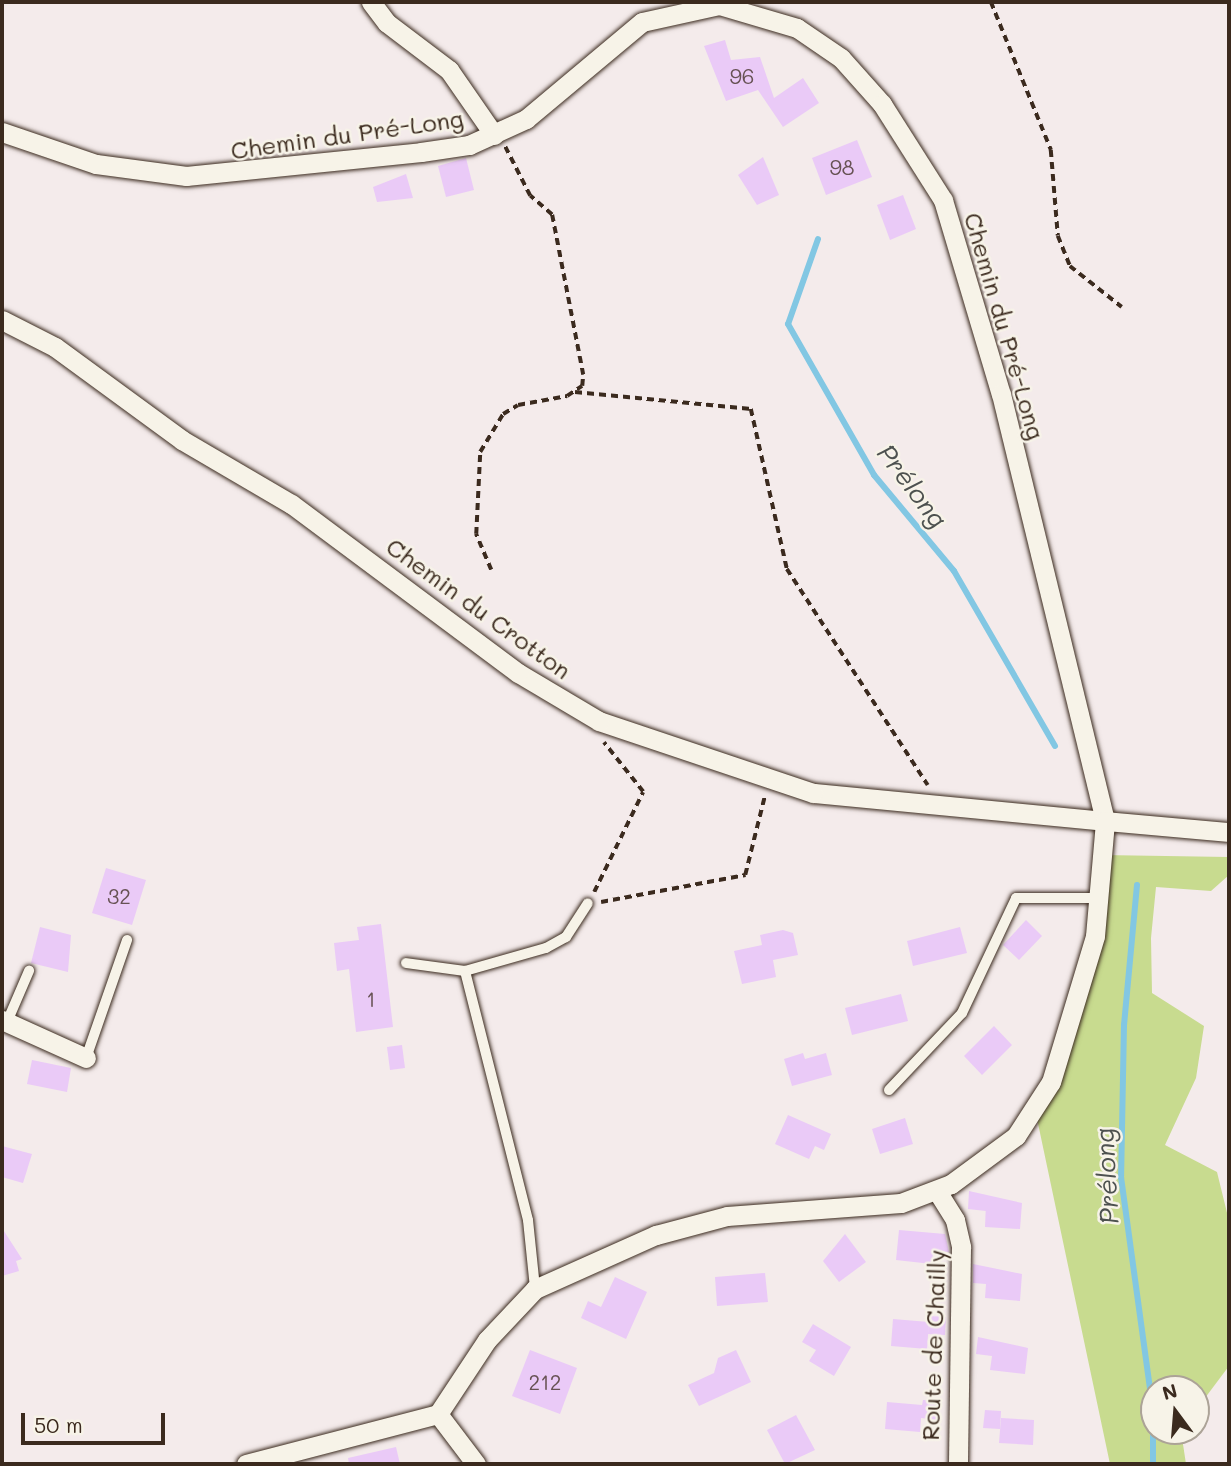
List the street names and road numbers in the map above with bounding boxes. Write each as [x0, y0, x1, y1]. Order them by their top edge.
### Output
street label: Chemin du Pré-Long [229, 103, 465, 165]
street label: Chemin du Pré-Long [959, 209, 1051, 443]
street label: Chemin du Crotton [381, 531, 577, 685]
street label: Route de Chailly [915, 1249, 951, 1441]

